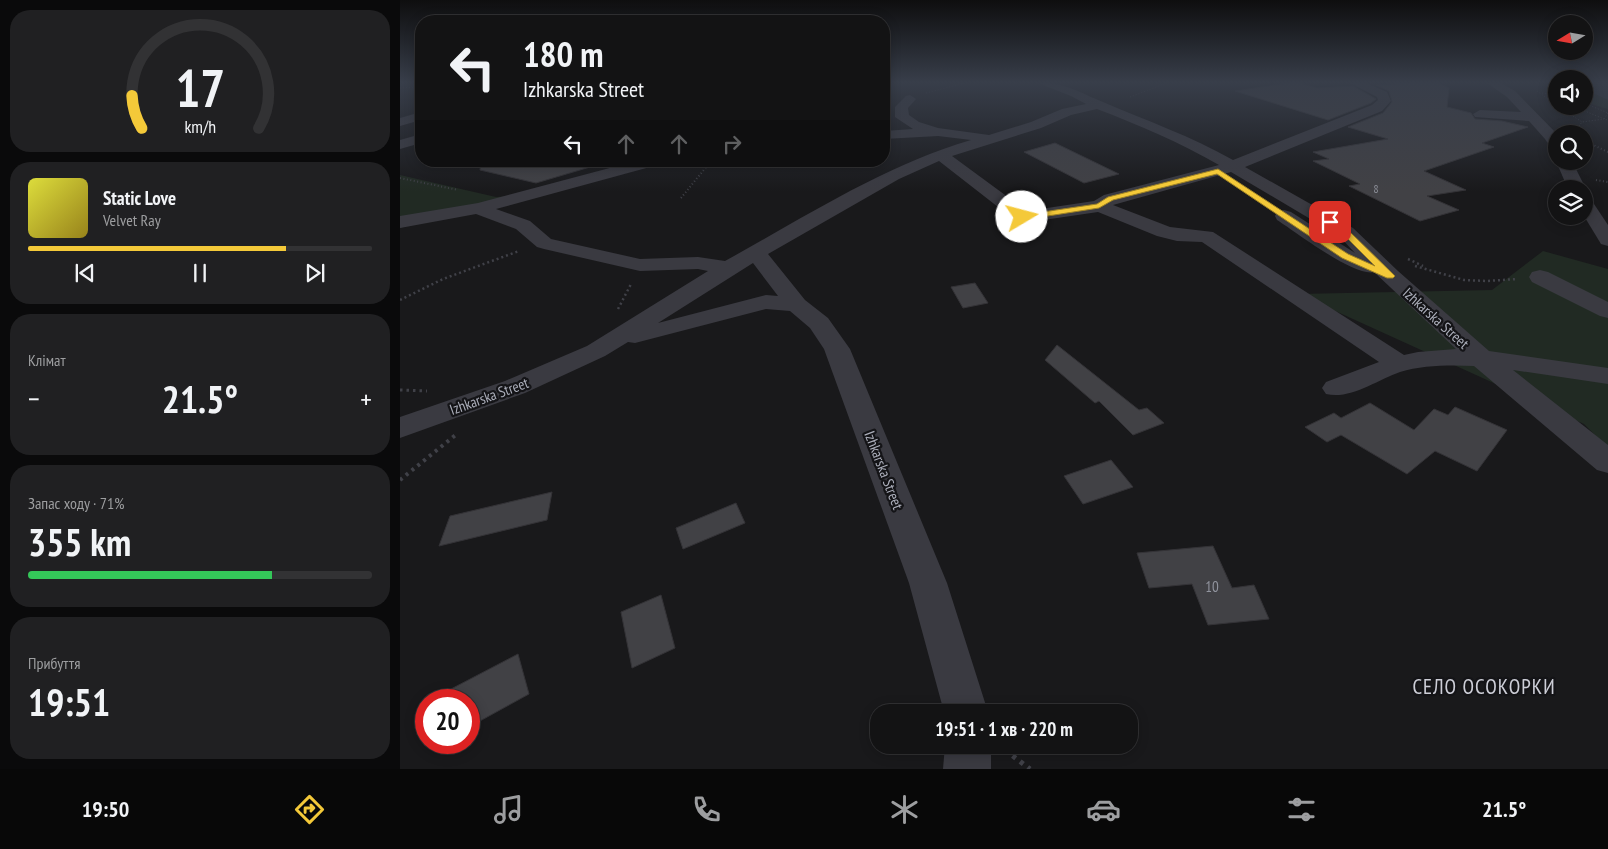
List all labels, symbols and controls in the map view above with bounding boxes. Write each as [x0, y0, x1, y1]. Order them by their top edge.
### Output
north arrow [1548, 15, 1592, 60]
map controls [1548, 15, 1593, 225]
text: 180 m [523, 31, 604, 77]
icon: left [440, 35, 505, 100]
text: 17 [175, 54, 225, 121]
button: sound [1548, 70, 1593, 115]
text: Izhkarska Street [523, 75, 644, 103]
text: km/h [184, 115, 216, 138]
button: search [1548, 125, 1593, 170]
icon: left [559, 130, 587, 158]
icon: ahead [612, 130, 640, 158]
icon: ahead [665, 130, 693, 158]
icon: right [718, 130, 746, 158]
button: layers [1548, 180, 1593, 225]
house number: 8 [1374, 182, 1379, 196]
text: Static Love [103, 186, 176, 210]
position arrow [995, 190, 1047, 242]
pin [1309, 201, 1351, 243]
icon: arrive [1316, 208, 1344, 236]
text: Velvet Ray [103, 210, 161, 230]
icon: previous [71, 259, 99, 287]
icon: pause [186, 259, 214, 287]
icon: next [301, 259, 329, 287]
street label: Izhkarska Street [1399, 283, 1473, 353]
text: Клімат [28, 350, 66, 370]
street label: Izhkarska Street [447, 373, 531, 419]
text: 21.5° [162, 374, 238, 423]
text: − [28, 380, 40, 417]
text: + [360, 380, 372, 417]
street label: Izhkarska Street [860, 428, 908, 512]
text: Запас ходу · 71% [28, 493, 124, 513]
text: 355 km [28, 517, 131, 566]
house number: 10 [1205, 577, 1219, 596]
text: Прибуття [28, 653, 80, 673]
district label: СЕЛО ОСОКОРКИ [1412, 673, 1556, 700]
text: 19:51 [28, 677, 110, 726]
speed limit sign: 20 [415, 689, 480, 754]
text: 19:51 · 1 хв · 220 m [935, 717, 1073, 741]
icon: directions [292, 792, 327, 827]
icon: music [491, 792, 526, 827]
icon: phone [689, 792, 724, 827]
icon: climate [887, 792, 922, 827]
icon: car [1086, 792, 1121, 827]
icon: filters [1284, 792, 1319, 827]
text: 19:50 [82, 795, 129, 823]
text: 21.5° [1482, 795, 1526, 823]

